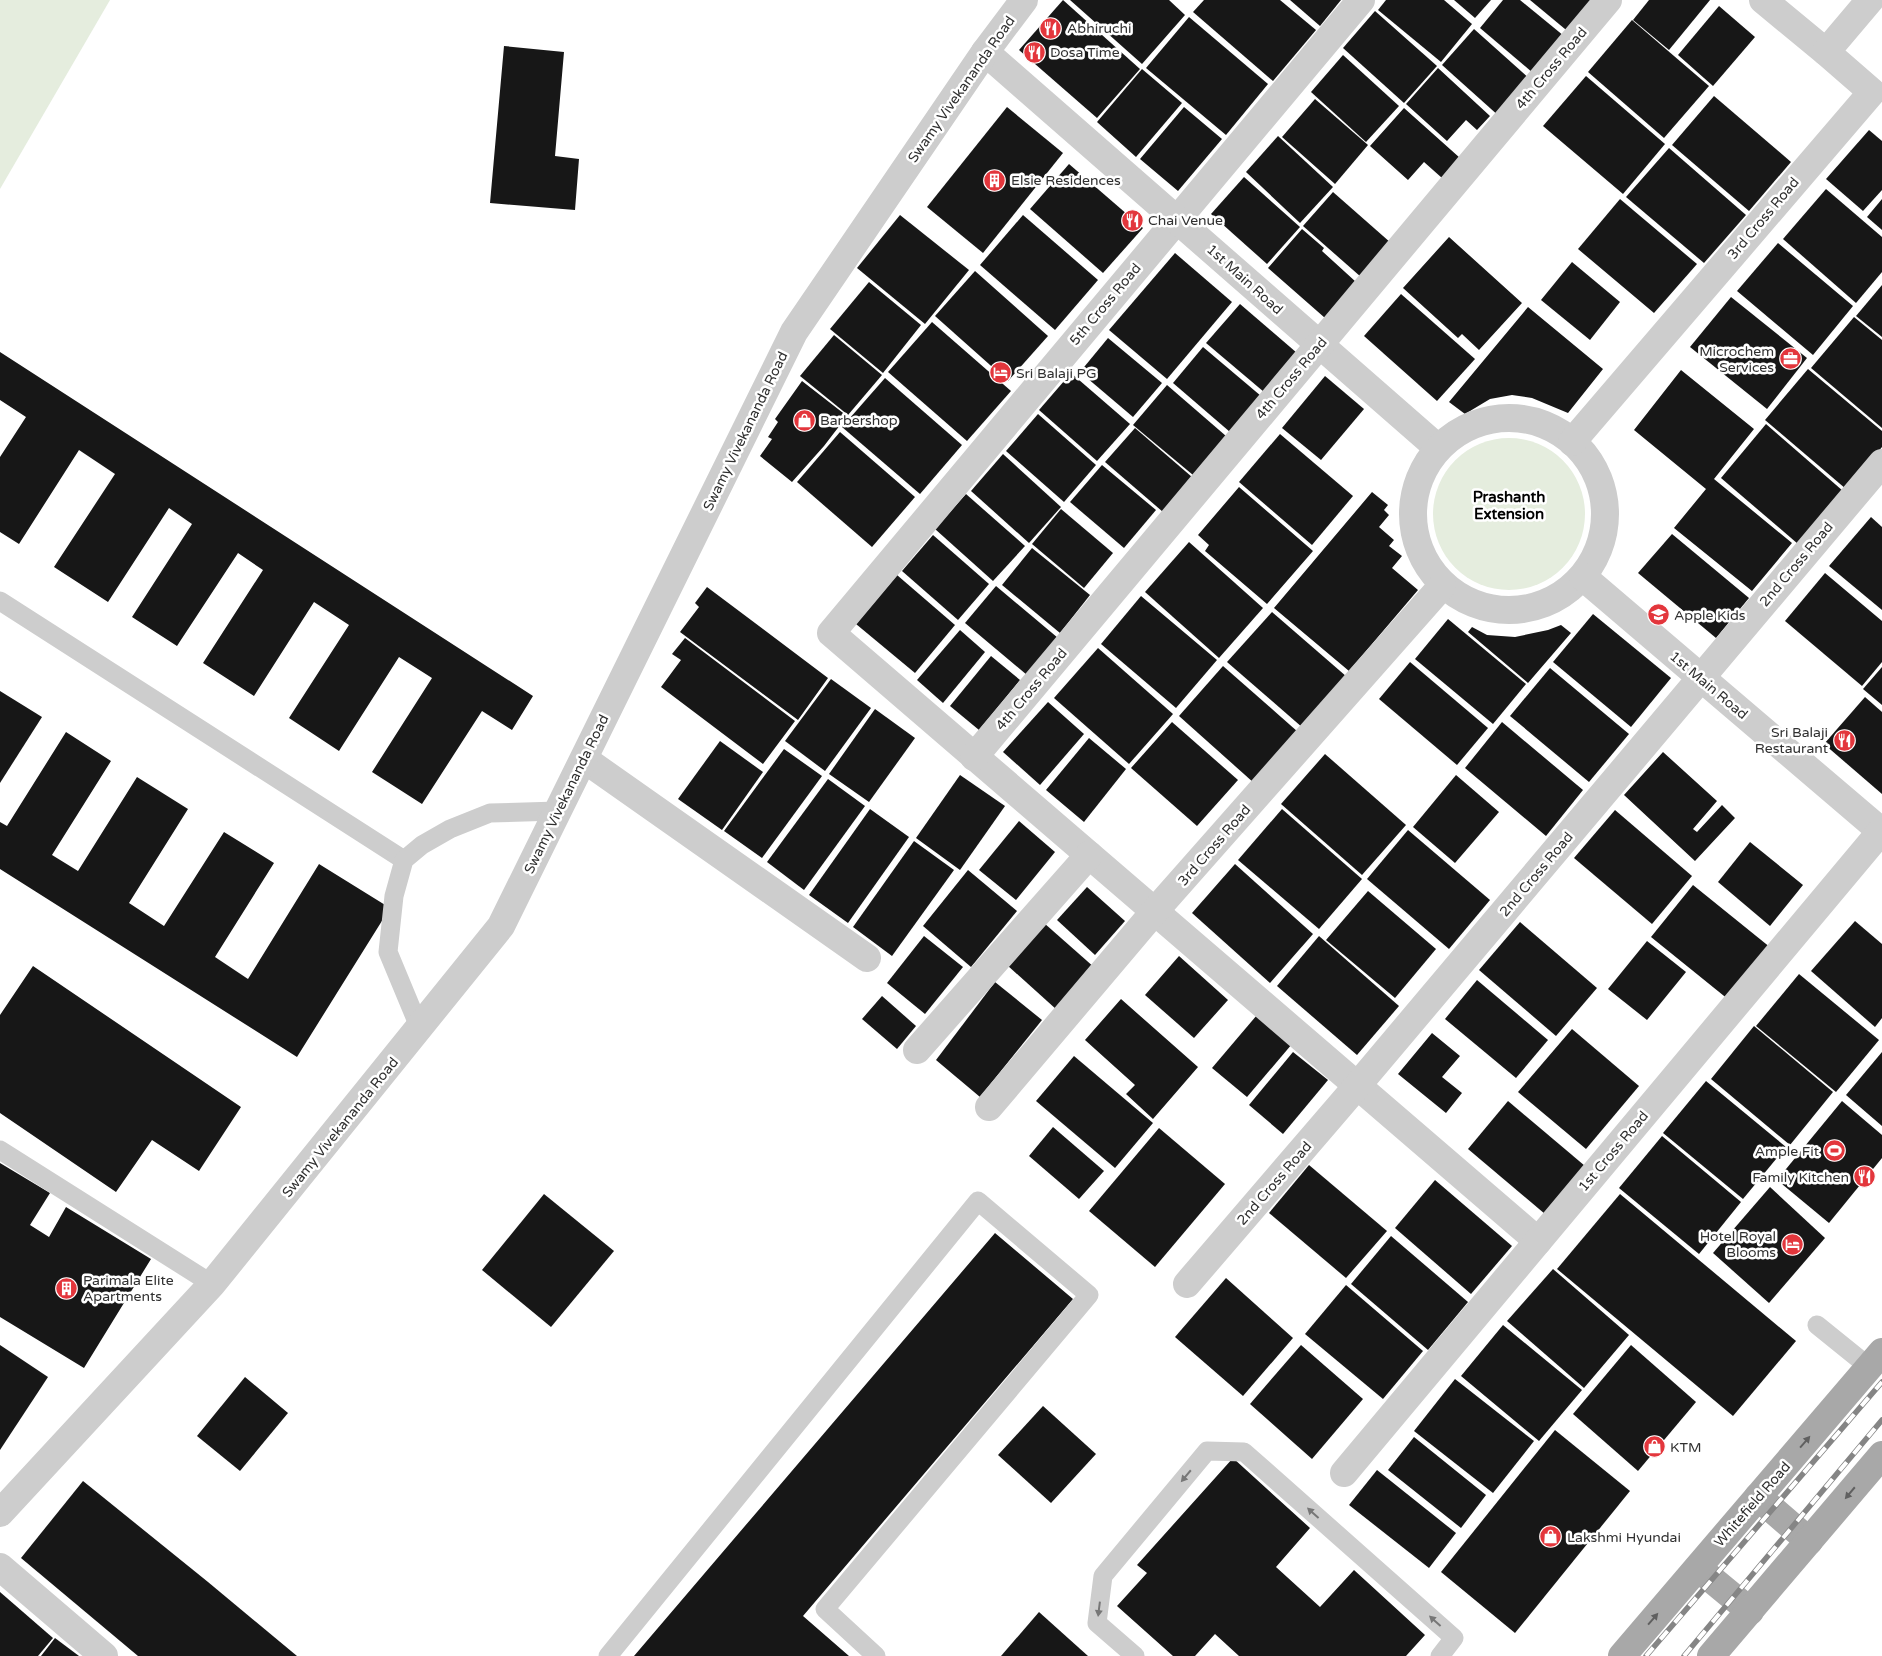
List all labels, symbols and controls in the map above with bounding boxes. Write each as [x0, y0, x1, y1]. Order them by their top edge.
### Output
street label: Swamy Vivekananda Road [904, 13, 1019, 166]
restaurant icon: Abhiruchi [1039, 16, 1063, 40]
place label: Abhiruchi [1067, 20, 1132, 37]
street label: 4th Cross Road [1512, 24, 1591, 113]
restaurant icon: Dosa Time [1022, 40, 1046, 64]
place label: Dosa Time [1050, 44, 1120, 61]
building icon: Elsie Residences [983, 168, 1007, 192]
place label: Elsie Residences [1011, 172, 1121, 189]
street label: 3rd Cross Road [1724, 174, 1803, 263]
restaurant icon: Chai Venue [1120, 208, 1144, 232]
place label: Chai Venue [1148, 212, 1223, 229]
street label: 1st Main Road [1203, 241, 1286, 318]
street label: 5th Cross Road [1066, 260, 1145, 349]
street label: 4th Cross Road [1252, 334, 1331, 423]
place label: Microchem Services [1699, 343, 1774, 376]
office icon: Microchem Services [1778, 347, 1802, 371]
street label: Swamy Vivekananda Road [699, 349, 791, 514]
hotel icon: Sri Balaji PG [988, 361, 1012, 385]
place label: Sri Balaji PG [1016, 365, 1097, 382]
shop icon: Barbershop [792, 408, 816, 432]
place label: Barbershop [820, 412, 898, 429]
district label: Prashanth Extension [1473, 488, 1545, 523]
street label: 2nd Cross Road [1756, 519, 1837, 610]
school or university icon: Apple Kids [1646, 603, 1670, 627]
place label: Apple Kids [1674, 607, 1746, 624]
street label: 4th Cross Road [992, 645, 1071, 734]
street label: 1st Main Road [1666, 648, 1751, 723]
street label: Swamy Vivekananda Road [520, 712, 612, 877]
place label: Sri Balaji Restaurant [1755, 724, 1829, 757]
restaurant icon: Sri Balaji Restaurant [1832, 728, 1856, 752]
street label: 3rd Cross Road [1175, 801, 1254, 889]
street label: 2nd Cross Road [1496, 829, 1577, 920]
street label: Swamy Vivekananda Road [279, 1054, 402, 1201]
street label: 1st Cross Road [1575, 1108, 1652, 1195]
street label: 2nd Cross Road [1233, 1138, 1315, 1229]
sports icon: Ample Fit [1823, 1139, 1847, 1163]
place label: Ample Fit [1755, 1143, 1820, 1160]
restaurant icon: Family Kitchen [1853, 1165, 1877, 1189]
place label: Family Kitchen [1752, 1169, 1849, 1186]
place label: Hotel Royal Blooms [1700, 1228, 1776, 1261]
hotel icon: Hotel Royal Blooms [1780, 1232, 1804, 1256]
place label: Parimala Elite Apartments [83, 1272, 174, 1305]
building icon: Parimala Elite Apartments [55, 1276, 79, 1300]
shop icon: KTM [1642, 1435, 1666, 1459]
one-way arrow [1799, 1436, 1810, 1449]
place label: KTM [1670, 1439, 1701, 1456]
street label: Whitefield Road [1711, 1458, 1794, 1550]
one-way arrow [1180, 1470, 1192, 1482]
one-way arrow [1845, 1486, 1856, 1499]
one-way arrow [1307, 1508, 1320, 1519]
shop icon: Lakshmi Hyundai [1539, 1525, 1563, 1549]
place label: Lakshmi Hyundai [1567, 1529, 1681, 1546]
one-way arrow [1095, 1601, 1103, 1617]
one-way arrow [1648, 1613, 1659, 1626]
one-way arrow [1429, 1615, 1441, 1627]

